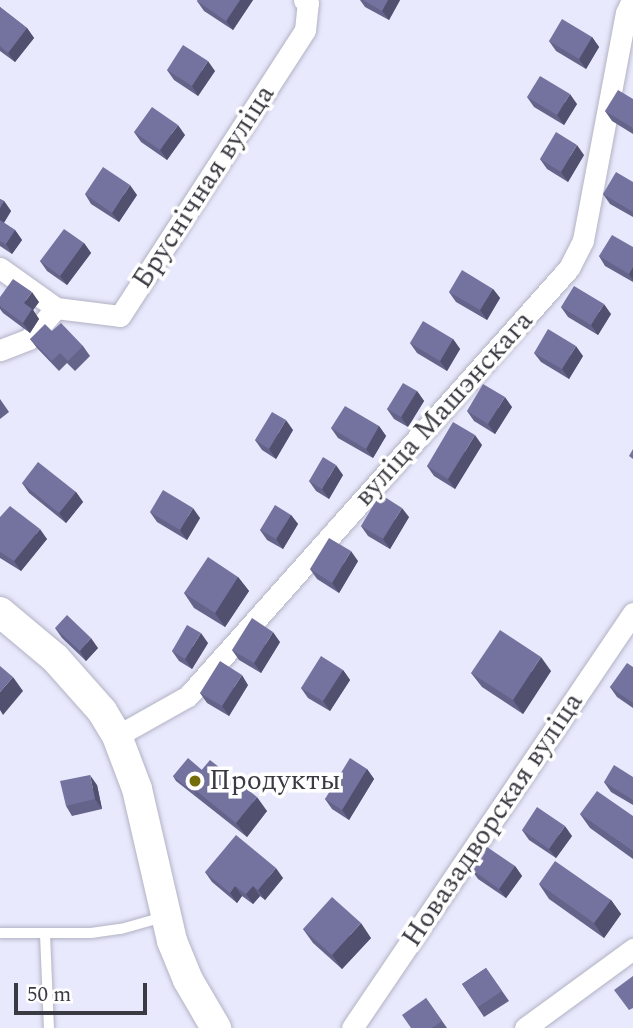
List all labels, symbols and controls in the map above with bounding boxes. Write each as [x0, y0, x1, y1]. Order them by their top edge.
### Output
street label: Бруснічная вуліца [126, 79, 282, 295]
street label: вуліца Машэнскага [348, 304, 540, 514]
street label: Новазадворская вуліца [395, 686, 591, 954]
place label: Продукты [209, 764, 341, 798]
marker: Продукты [187, 773, 203, 789]
scale bar [18, 968, 150, 1012]
text: 50 m [27, 979, 71, 1011]

